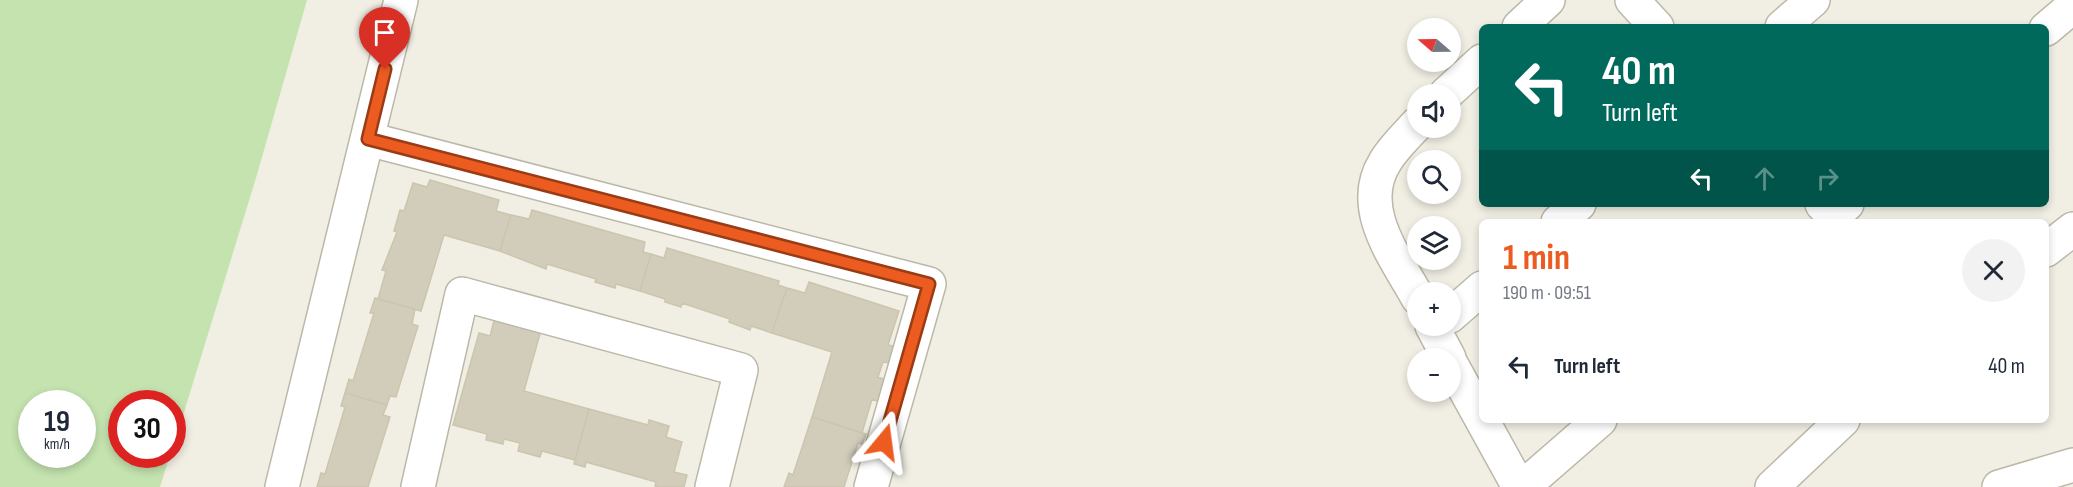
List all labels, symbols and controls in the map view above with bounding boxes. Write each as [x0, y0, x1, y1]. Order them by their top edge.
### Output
pin [359, 7, 410, 69]
icon: arrive [368, 16, 401, 49]
north arrow [1407, 18, 1461, 72]
map controls [1407, 18, 1461, 402]
text: 40 m [1602, 46, 1676, 97]
icon: left [1503, 48, 1581, 126]
button: sound [1407, 84, 1461, 138]
text: Turn left [1602, 97, 1678, 129]
button: search [1407, 150, 1461, 204]
icon: left [1685, 162, 1718, 195]
icon: ahead [1748, 162, 1781, 195]
icon: right [1811, 162, 1844, 195]
button: layers [1407, 216, 1461, 270]
text: 1 min [1503, 237, 1570, 280]
button: close [1962, 239, 2025, 302]
text: 190 m · 09:51 [1503, 281, 1591, 305]
button: + [1407, 282, 1461, 336]
button: − [1407, 348, 1461, 402]
icon: left [1503, 350, 1536, 383]
text: Turn left [1554, 353, 1620, 380]
text: 40 m [1988, 353, 2025, 380]
speed limit sign: 30 [108, 390, 186, 468]
text: 19 [44, 404, 70, 440]
position arrow [852, 410, 916, 474]
text: km/h [44, 435, 70, 454]

